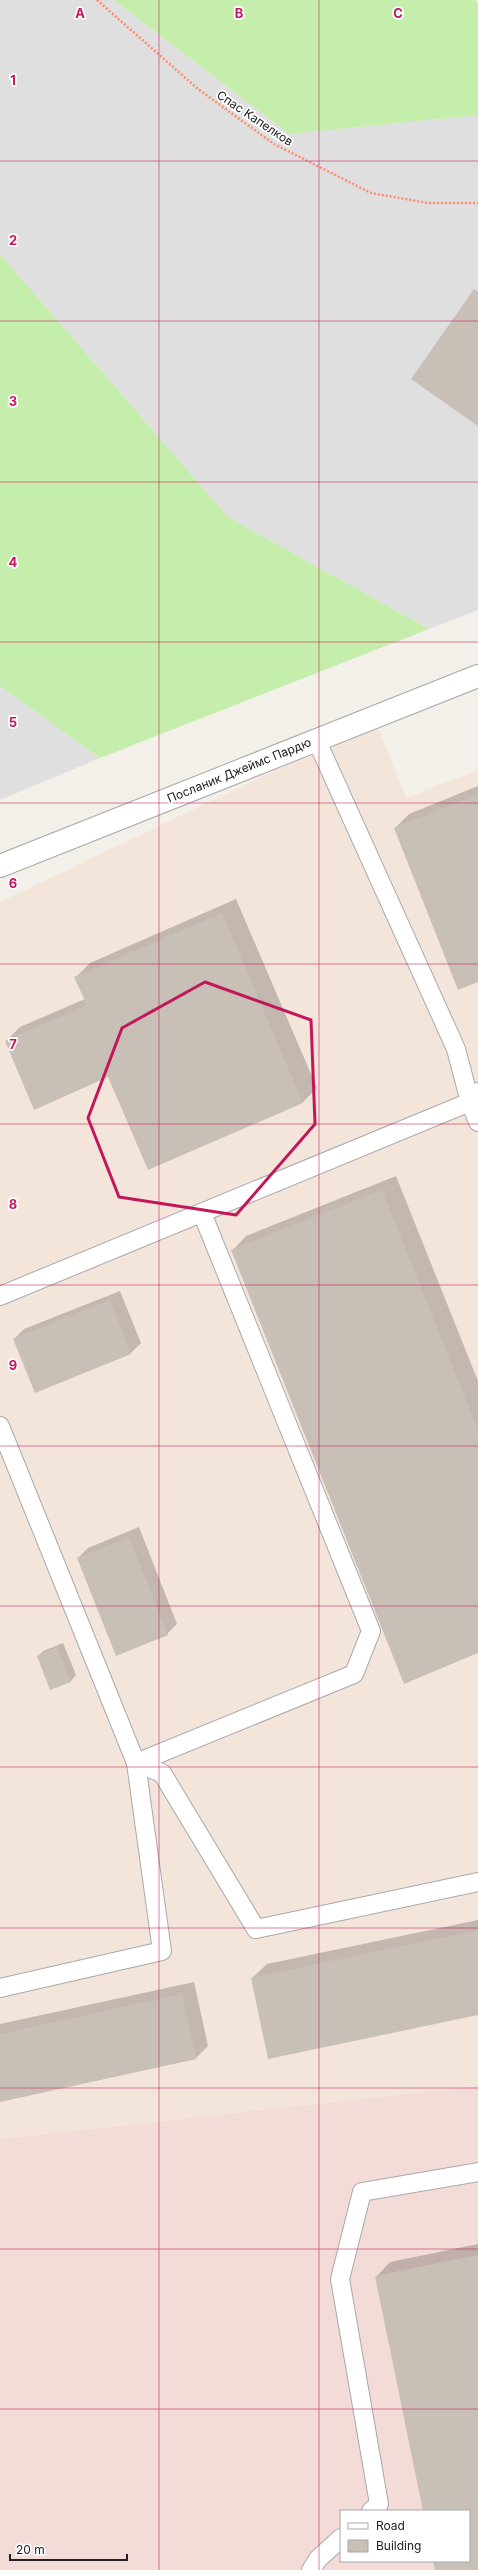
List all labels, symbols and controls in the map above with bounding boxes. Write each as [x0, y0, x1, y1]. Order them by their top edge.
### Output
text: A [75, 5, 85, 21]
text: B [235, 5, 244, 21]
text: C [393, 5, 403, 21]
text: 1 [10, 72, 16, 88]
street label: Спас Капелков [214, 87, 296, 149]
text: 2 [9, 232, 17, 248]
text: 3 [9, 393, 17, 409]
text: 4 [9, 554, 18, 570]
text: 5 [9, 714, 17, 730]
street label: Посланик Джеймс Пардю [165, 734, 313, 806]
text: 6 [9, 875, 17, 891]
text: 7 [9, 1036, 17, 1052]
text: 8 [9, 1196, 17, 1212]
text: 9 [9, 1357, 17, 1373]
legend [340, 2510, 470, 2562]
text: Road [376, 2518, 405, 2533]
scale bar [10, 2536, 127, 2562]
text: Building [376, 2538, 421, 2553]
text: 20 m [16, 2542, 45, 2557]

